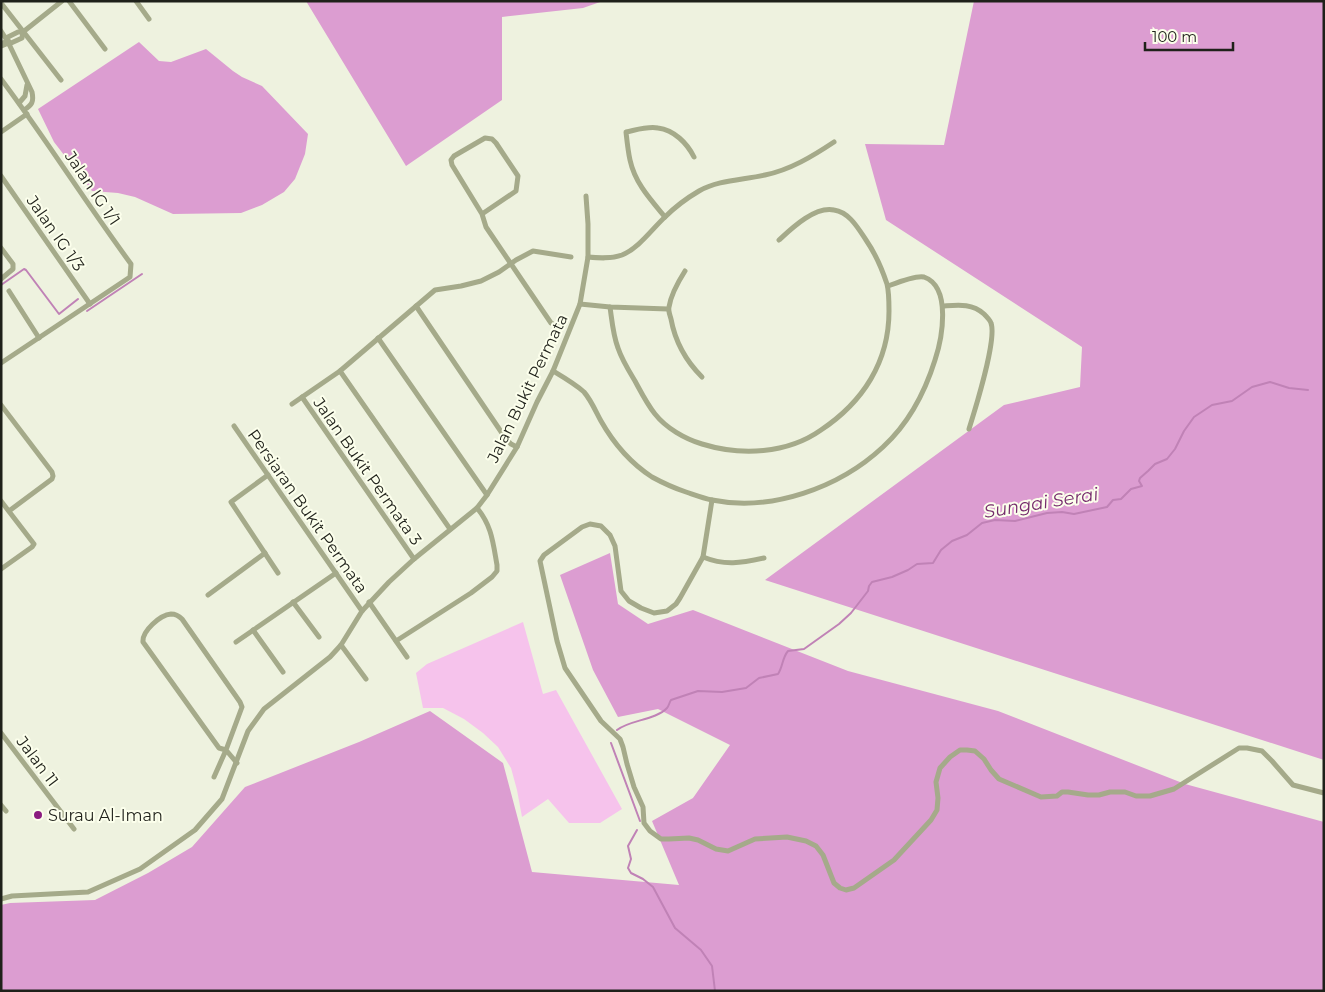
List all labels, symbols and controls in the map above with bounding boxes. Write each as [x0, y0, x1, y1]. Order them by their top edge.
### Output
scale bar [1145, 20, 1232, 52]
text: 100 m [1152, 27, 1197, 46]
street label: Jalan IG 1/1 [60, 147, 124, 229]
street label: Jalan IG 1/3 [22, 191, 89, 275]
street label: Jalan Bukit Permata [483, 311, 572, 466]
street label: Jalan Bukit Permata 3 [309, 393, 426, 549]
street label: Persiaran Bukit Permata [244, 426, 371, 597]
water label: Sungai Serai [982, 483, 1100, 523]
street label: Jalan 11 [12, 732, 63, 790]
place label: Surau Al-Iman [48, 806, 163, 825]
marker: Surau Al-Iman [32, 809, 44, 821]

